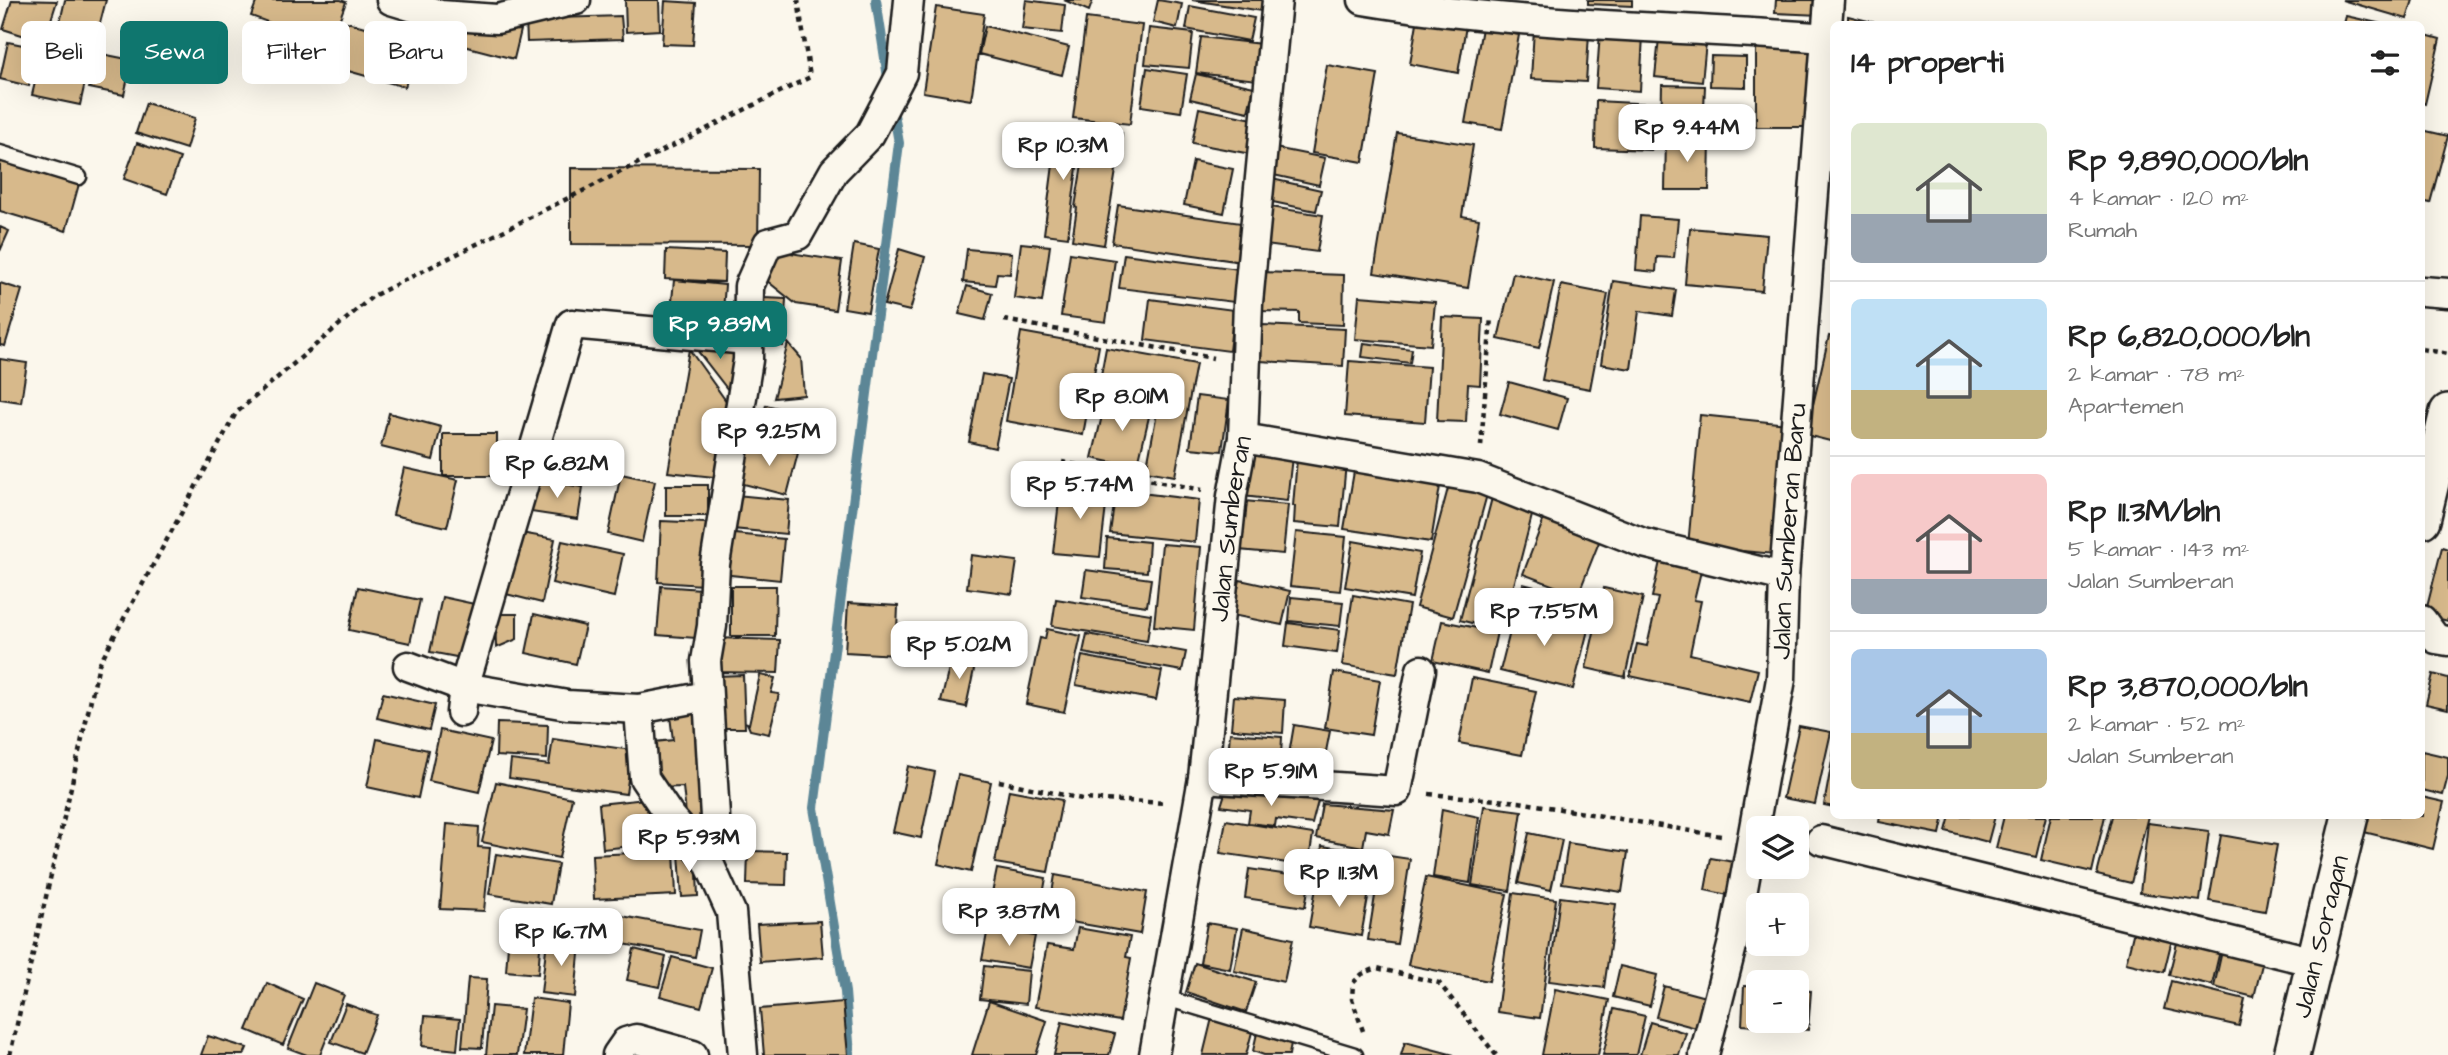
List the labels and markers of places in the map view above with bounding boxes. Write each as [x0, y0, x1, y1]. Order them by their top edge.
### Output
pin: Rp 9.44M [1615, 104, 1759, 164]
pin: Rp 10.3M [991, 122, 1135, 182]
pin: Rp 9.89M [648, 302, 792, 361]
pin: Rp 8.01M [1050, 374, 1194, 433]
pin: Rp 9.25M [697, 408, 841, 468]
pin: Rp 6.82M [485, 440, 629, 500]
pin: Rp 5.74M [1008, 462, 1152, 521]
pin: Rp 7.55M [1472, 588, 1616, 648]
pin: Rp 5.02M [887, 622, 1031, 681]
pin: Rp 5.91M [1199, 748, 1343, 808]
pin: Rp 5.93M [617, 814, 761, 874]
pin: Rp 11.3M [1267, 850, 1411, 909]
pin: Rp 3.87M [937, 888, 1081, 948]
pin: Rp 16.7M [489, 908, 633, 968]

